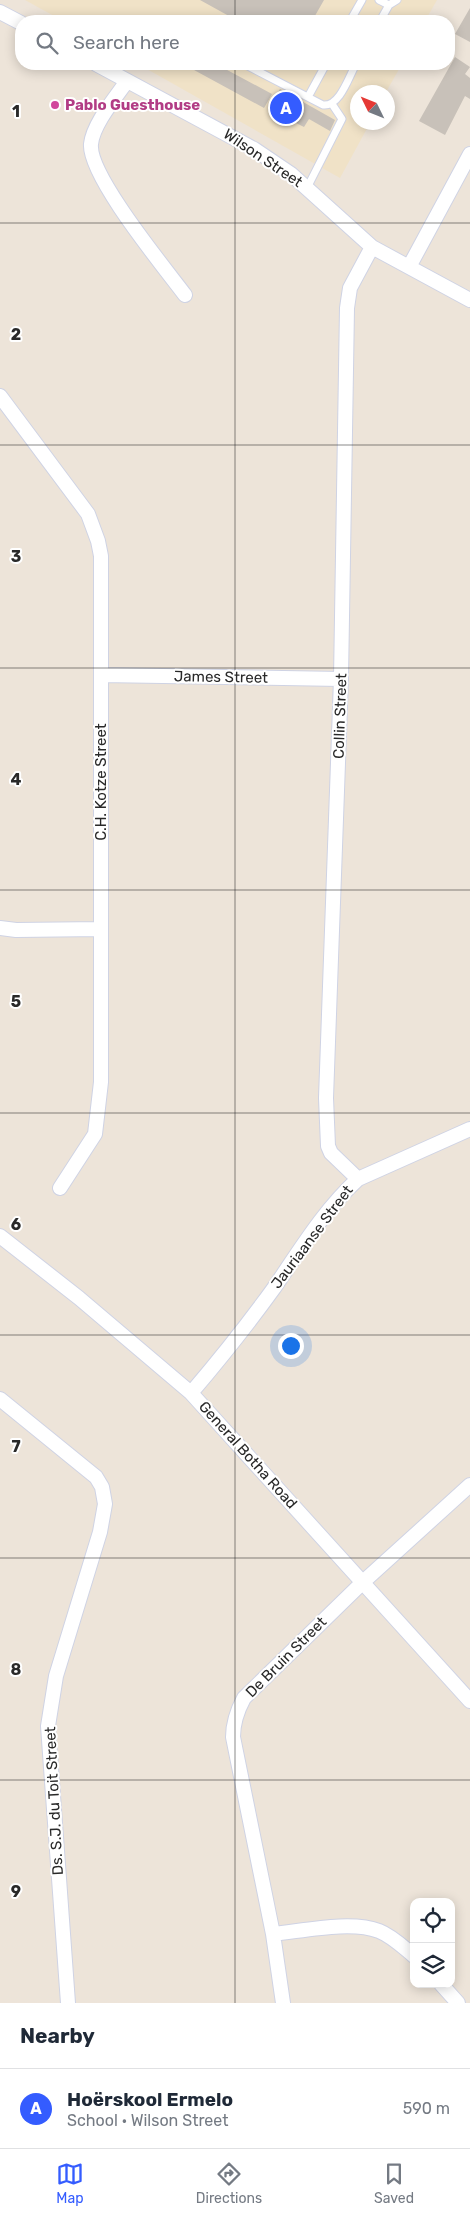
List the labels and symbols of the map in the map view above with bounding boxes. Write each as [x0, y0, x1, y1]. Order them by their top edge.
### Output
north arrow [350, 85, 395, 130]
pin: A [270, 89, 302, 127]
place label: Pablo Guesthouse [65, 96, 200, 114]
marker: Pablo Guesthouse [49, 99, 61, 111]
text: 1 [12, 102, 20, 121]
street label: Wilson Street [220, 125, 306, 191]
text: 2 [11, 325, 21, 344]
text: 3 [11, 547, 21, 566]
street label: James Street [174, 667, 268, 687]
street label: Collin Street [330, 673, 350, 759]
street label: C.H. Kotze Street [92, 723, 110, 841]
text: 4 [11, 770, 22, 789]
text: 5 [11, 992, 21, 1011]
street label: Jauriaanse Street [267, 1182, 357, 1292]
text: 6 [11, 1215, 21, 1234]
your location [278, 1333, 304, 1359]
street label: General Botha Road [195, 1398, 301, 1512]
text: 7 [11, 1437, 21, 1456]
street label: De Bruin Street [242, 1613, 330, 1701]
text: 8 [11, 1660, 22, 1679]
street label: Ds. S.J. du Toit Street [41, 1726, 67, 1876]
text: 9 [11, 1882, 21, 1901]

